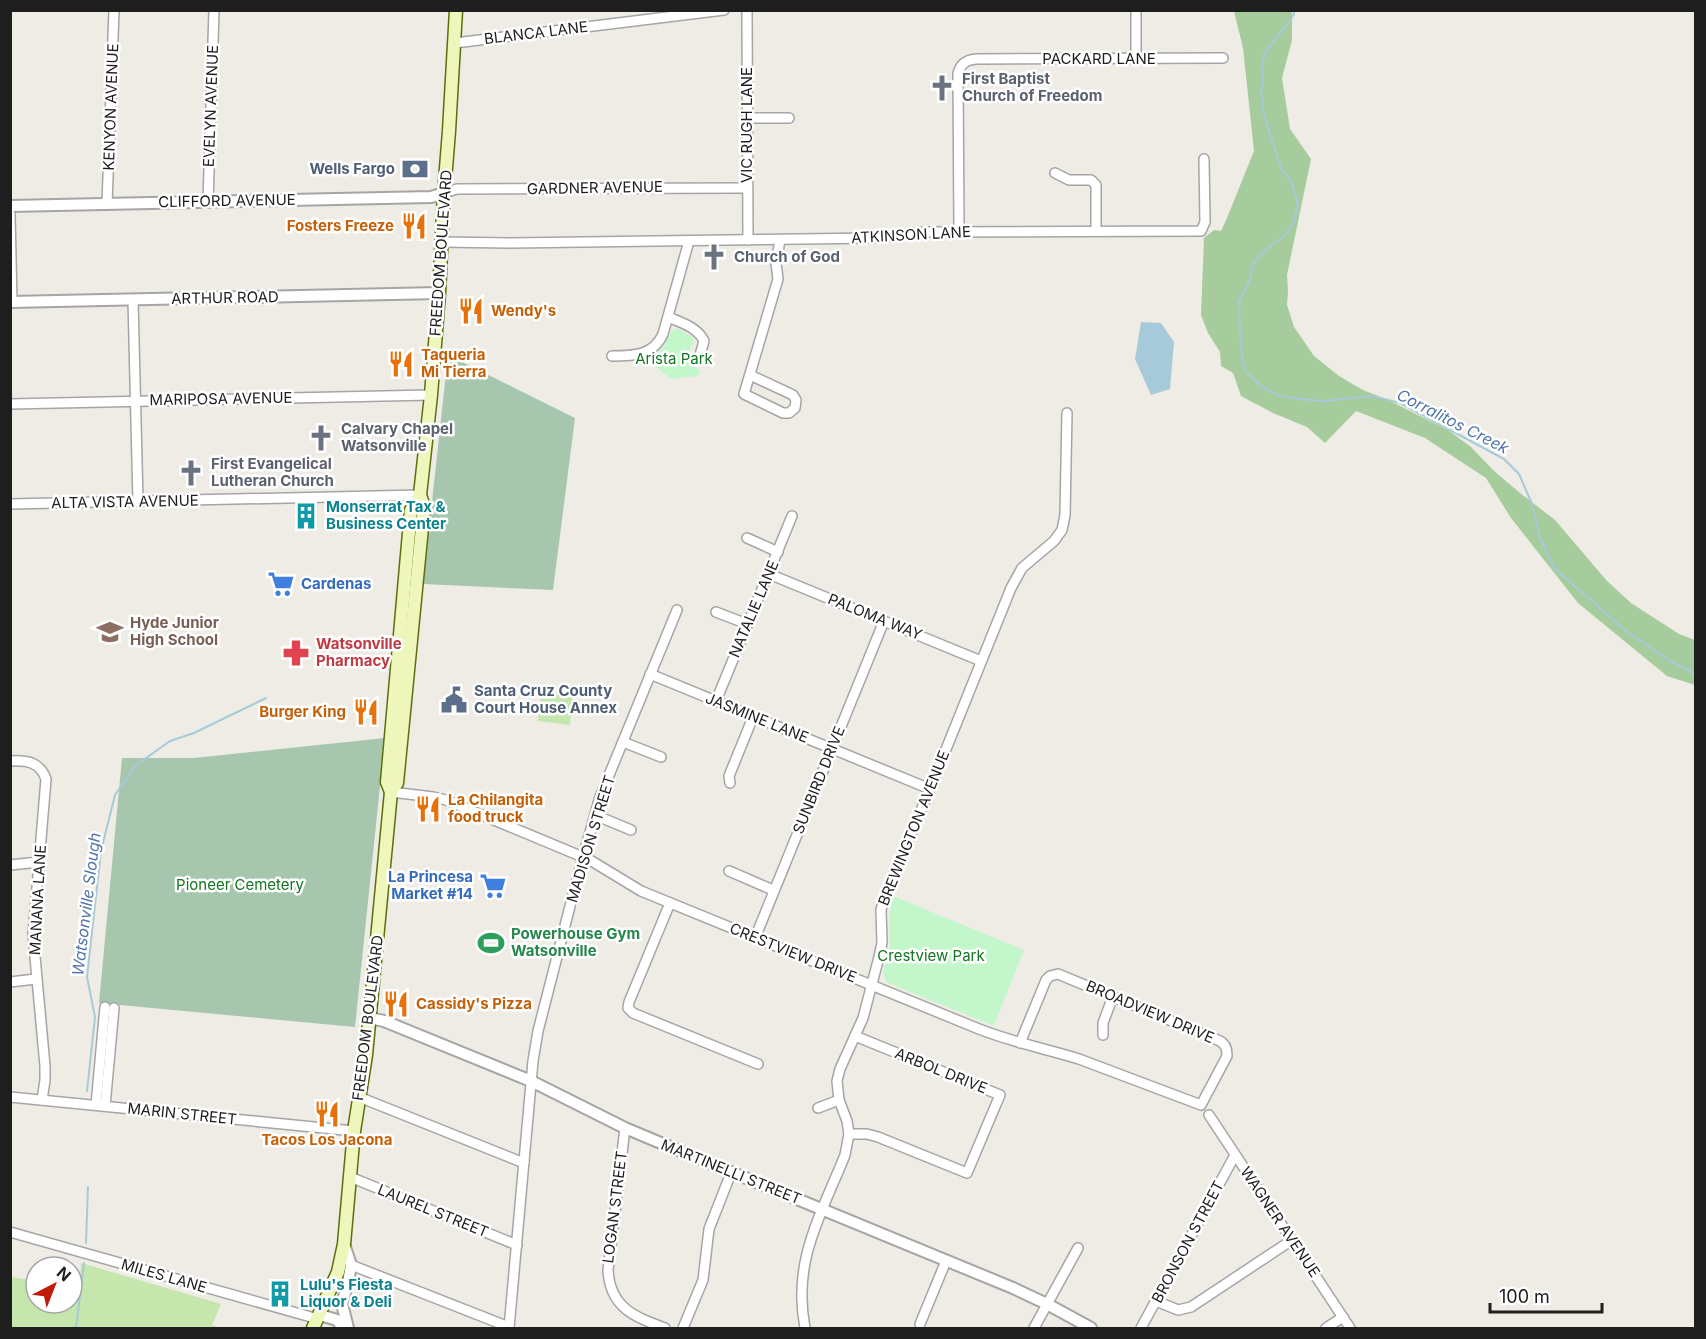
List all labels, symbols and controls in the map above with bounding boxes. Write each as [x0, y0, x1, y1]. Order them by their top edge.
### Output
street label: BLANCA LANE [483, 17, 589, 48]
street label: KENYON AVENUE [99, 43, 122, 171]
street label: EVELYN AVENUE [199, 45, 222, 167]
street label: PACKARD LANE [1042, 49, 1156, 68]
street label: VIC RUGH LANE [737, 67, 756, 183]
place label: First Baptist Church of Freedom [962, 69, 1102, 105]
church icon: First Baptist Church of Freedom [927, 73, 957, 103]
bank icon: Wells Fargo [400, 154, 430, 184]
place label: Wells Fargo [309, 159, 395, 178]
street label: FREEDOM BOULEVARD [425, 169, 456, 337]
street label: GARDNER AVENUE [527, 177, 663, 198]
street label: CLIFFORD AVENUE [158, 190, 296, 211]
restaurant icon: Fosters Freeze [399, 211, 429, 241]
place label: Fosters Freeze [287, 216, 394, 235]
street label: ATKINSON LANE [851, 222, 971, 247]
church icon: Church of God [699, 242, 729, 272]
place label: Church of God [734, 247, 840, 266]
street label: ARTHUR ROAD [171, 287, 279, 308]
restaurant icon: Wendy's [456, 296, 486, 326]
place label: Wendy's [491, 301, 556, 320]
place label: Taqueria Mi Tierra [421, 345, 486, 381]
restaurant icon: Taqueria Mi Tierra [386, 349, 416, 379]
park label: Arista Park [635, 349, 714, 368]
water label: Corralitos Creek [1394, 384, 1513, 458]
street label: MARIPOSA AVENUE [149, 388, 293, 409]
place label: Calvary Chapel Watsonville [341, 419, 453, 455]
church icon: Calvary Chapel Watsonville [306, 423, 336, 453]
place label: First Evangelical Lutheran Church [211, 454, 334, 490]
church icon: First Evangelical Lutheran Church [176, 458, 206, 488]
street label: ALTA VISTA AVENUE [51, 491, 199, 512]
place label: Monserrat Tax & Business Center [326, 497, 446, 533]
building icon: Monserrat Tax & Business Center [291, 501, 321, 531]
street label: NATALIE LANE [724, 557, 783, 660]
supermarket icon: Cardenas [266, 569, 296, 599]
place label: Cardenas [301, 574, 371, 593]
street label: PALOMA WAY [825, 589, 925, 644]
place label: Hyde Junior High School [130, 613, 219, 649]
school or university icon: Hyde Junior High School [95, 617, 125, 647]
place label: Watsonville Pharmacy [316, 634, 402, 670]
pharmacy icon: Watsonville Pharmacy [281, 638, 311, 668]
place label: Santa Cruz County Court House Annex [474, 681, 617, 717]
public building icon: Santa Cruz County Court House Annex [439, 685, 469, 715]
street label: JASMINE LANE [703, 688, 812, 747]
restaurant icon: Burger King [351, 697, 381, 727]
place label: Burger King [259, 702, 346, 721]
street label: SUNBIRD DRIVE [788, 723, 849, 836]
street label: BREWINGTON AVENUE [874, 747, 953, 908]
street label: MADISON STREET [562, 773, 619, 905]
place label: La Chilangita food truck [448, 790, 543, 826]
restaurant icon: La Chilangita food truck [413, 794, 443, 824]
water label: Watsonville Slough [67, 831, 105, 977]
street label: MANANA LANE [25, 844, 50, 956]
place label: La Princesa Market #14 [388, 867, 473, 903]
supermarket icon: La Princesa Market #14 [478, 871, 508, 901]
park label: Pioneer Cemetery [176, 875, 304, 894]
street label: CRESTVIEW DRIVE [727, 918, 859, 987]
place label: Powerhouse Gym Watsonville [511, 924, 640, 960]
sports icon: Powerhouse Gym Watsonville [476, 928, 506, 958]
street label: FREEDOM BOULEVARD [348, 934, 387, 1102]
park label: Crestview Park [877, 946, 985, 965]
street label: BROADVIEW DRIVE [1083, 976, 1217, 1047]
restaurant icon: Cassidy's Pizza [381, 989, 411, 1019]
place label: Cassidy's Pizza [416, 994, 532, 1013]
street label: ARBOL DRIVE [892, 1043, 990, 1098]
street label: MARIN STREET [126, 1098, 238, 1129]
restaurant icon: Tacos Los Jacona [312, 1099, 342, 1129]
place label: Tacos Los Jacona [262, 1130, 392, 1149]
street label: MARTINELLI STREET [658, 1135, 804, 1208]
street label: LOGAN STREET [598, 1150, 631, 1264]
street label: WAGNER AVENUE [1236, 1163, 1324, 1281]
street label: BRONSON STREET [1147, 1177, 1228, 1306]
street label: LAUREL STREET [375, 1180, 491, 1241]
street label: MILES LANE [119, 1254, 209, 1297]
north arrow [24, 1255, 84, 1315]
text: N [53, 1262, 75, 1285]
place label: Lulu's Fiesta Liquor & Deli [300, 1275, 393, 1311]
scale bar [1490, 1276, 1602, 1314]
building icon: Lulu's Fiesta Liquor & Deli [265, 1279, 295, 1309]
text: 100 m [1499, 1286, 1550, 1307]

